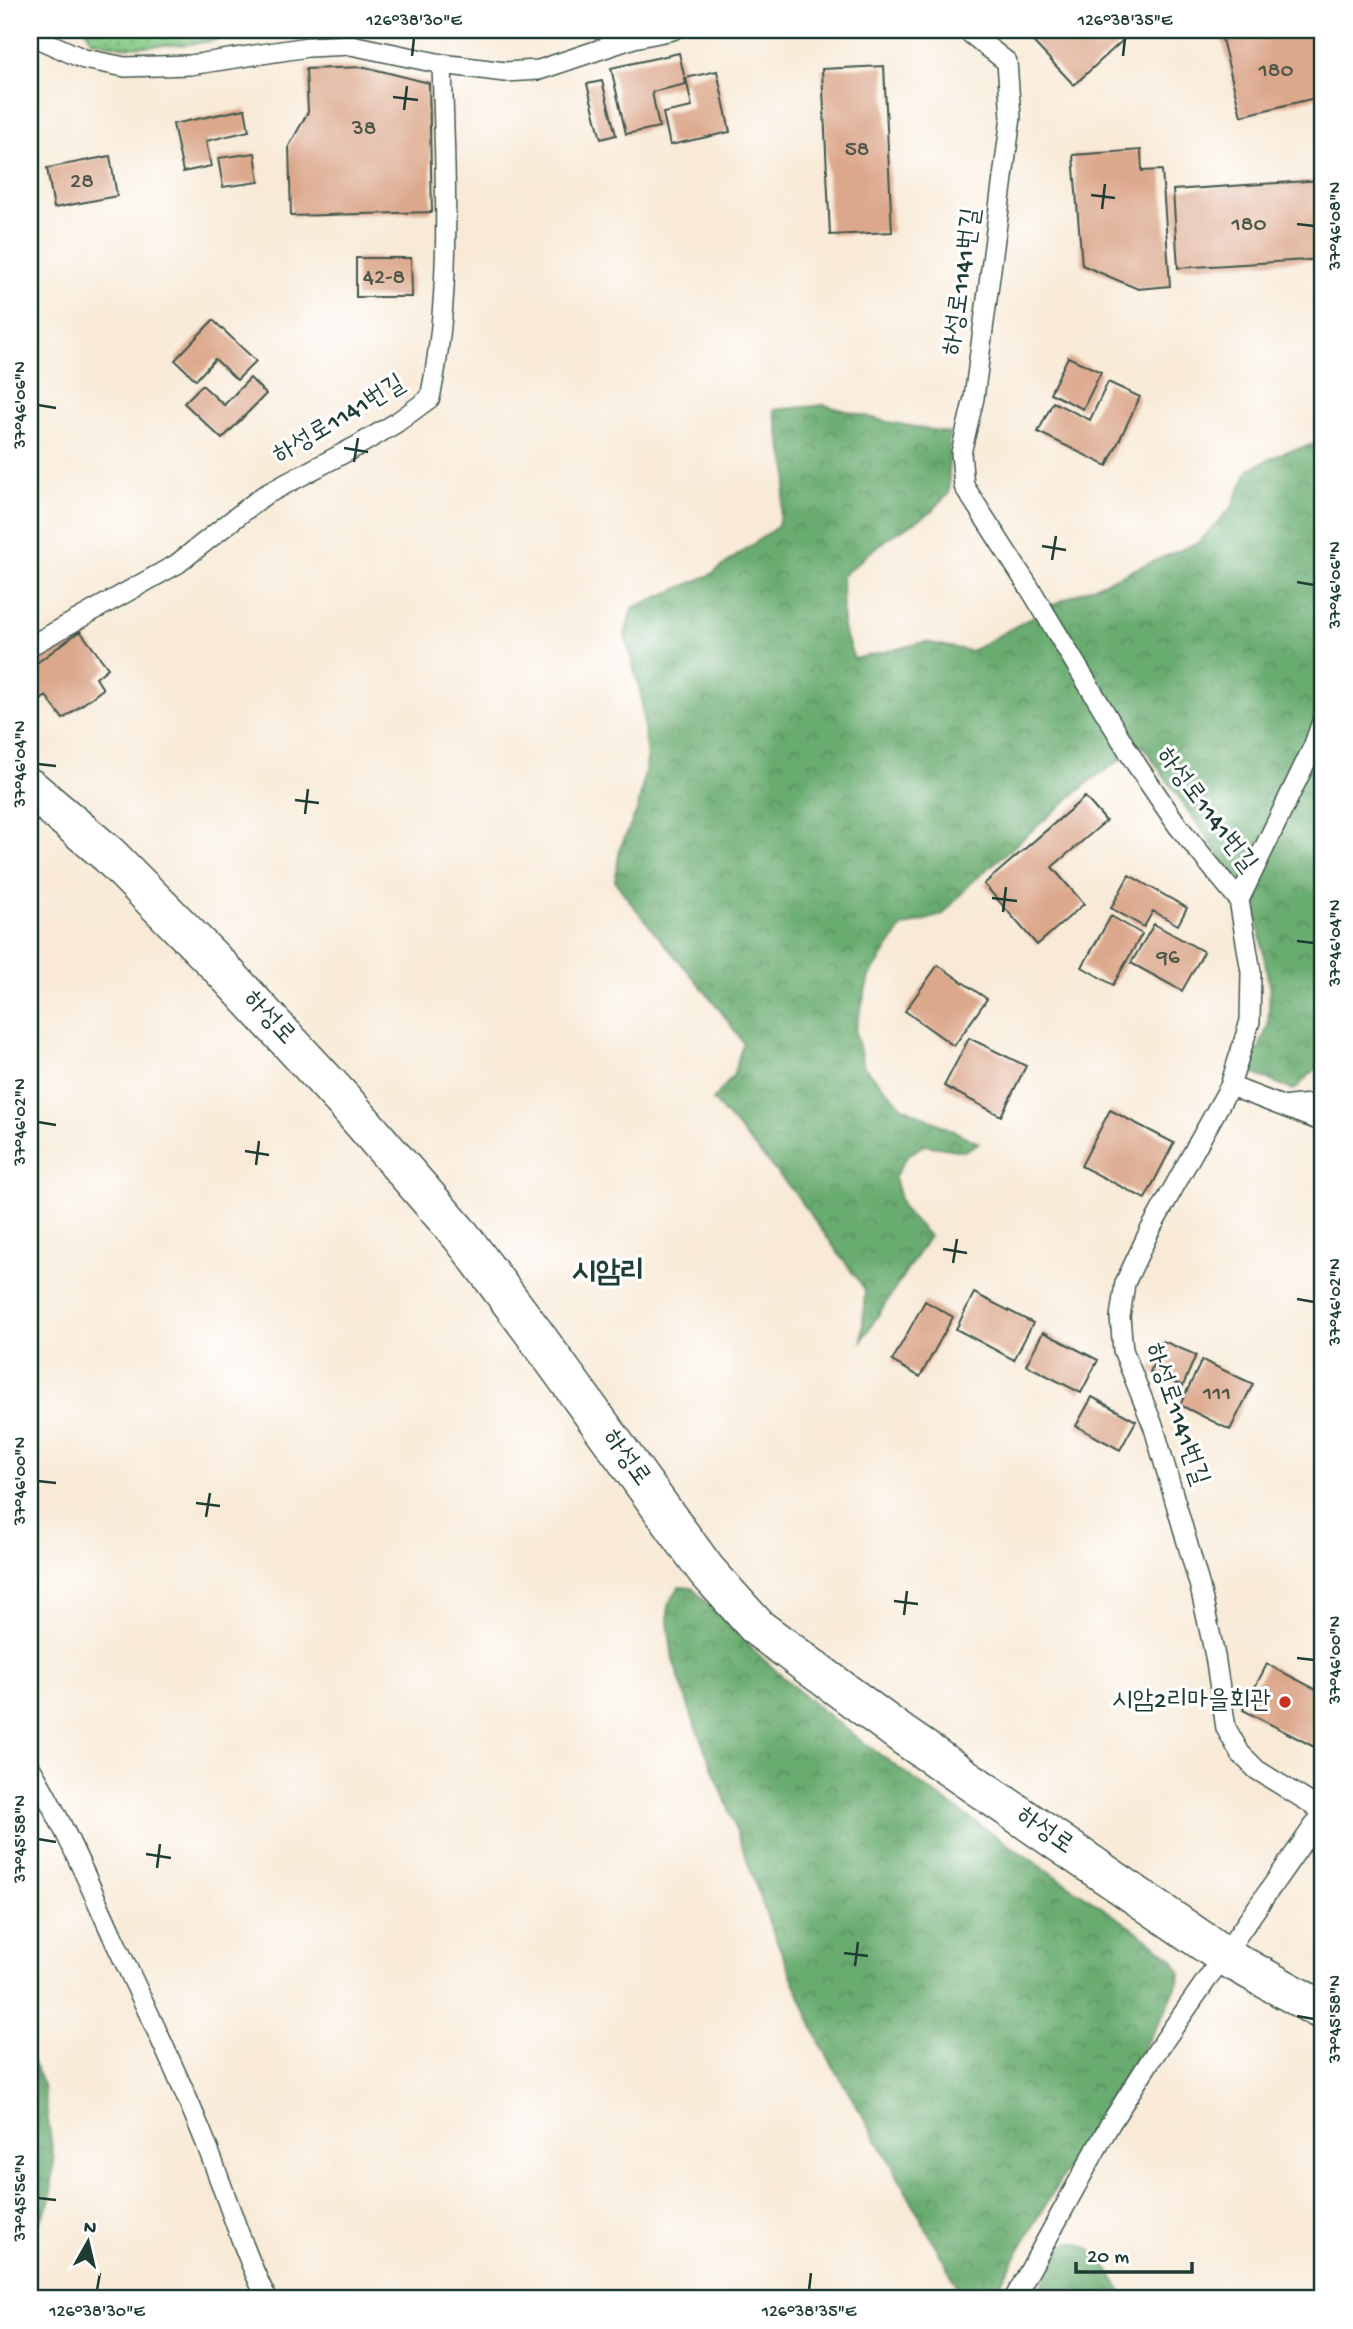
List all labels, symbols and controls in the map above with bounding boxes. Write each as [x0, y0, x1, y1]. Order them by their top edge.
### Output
text: 126°38'30"E [365, 11, 462, 32]
text: 126°38'35"E [1077, 11, 1173, 32]
house number: 180 [1258, 58, 1293, 85]
house number: 38 [351, 116, 376, 143]
house number: 58 [845, 137, 869, 164]
house number: 28 [70, 169, 94, 196]
text: 37°46'08"N [1326, 182, 1347, 271]
street label: 하성로1141번길 [938, 206, 990, 358]
house number: 180 [1231, 212, 1266, 239]
house number: 42-8 [363, 265, 405, 292]
text: 37°46'06"N [11, 361, 32, 450]
street label: 하성로1141번길 [268, 369, 412, 473]
text: 37°46'06"N [1326, 541, 1347, 630]
text: 37°46'04"N [11, 721, 32, 808]
street label: 하성로1141번길 [1148, 742, 1262, 880]
text: 37°46'04"N [1326, 900, 1347, 987]
house number: 96 [1155, 945, 1180, 972]
street label: 하성로 [235, 985, 301, 1053]
text: 37°46'02"N [11, 1078, 32, 1167]
district label: 시암리 [572, 1257, 644, 1292]
text: 37°46'02"N [1326, 1258, 1347, 1347]
street label: 하성로1141번길 [1136, 1340, 1214, 1490]
house number: 111 [1202, 1381, 1231, 1408]
street label: 하성로 [594, 1425, 656, 1493]
text: 37°46'00"N [11, 1437, 32, 1526]
text: 37°46'00"N [1326, 1616, 1347, 1705]
place label: 시암2리마을회관 [1112, 1687, 1271, 1718]
marker: 시암2리마을회관 [1277, 1694, 1293, 1710]
text: 37°45'58"N [11, 1795, 32, 1884]
street label: 하성로 [1009, 1801, 1079, 1863]
text: 37°45'58"N [1326, 1975, 1347, 2064]
text: 37°45'56"N [11, 2154, 32, 2243]
north arrow [52, 2206, 122, 2276]
text: N [82, 2216, 98, 2241]
scale bar [1076, 2231, 1192, 2275]
text: 20 m [1087, 2246, 1129, 2271]
text: 126°38'30"E [48, 2302, 145, 2323]
text: 126°38'35"E [761, 2302, 857, 2323]

